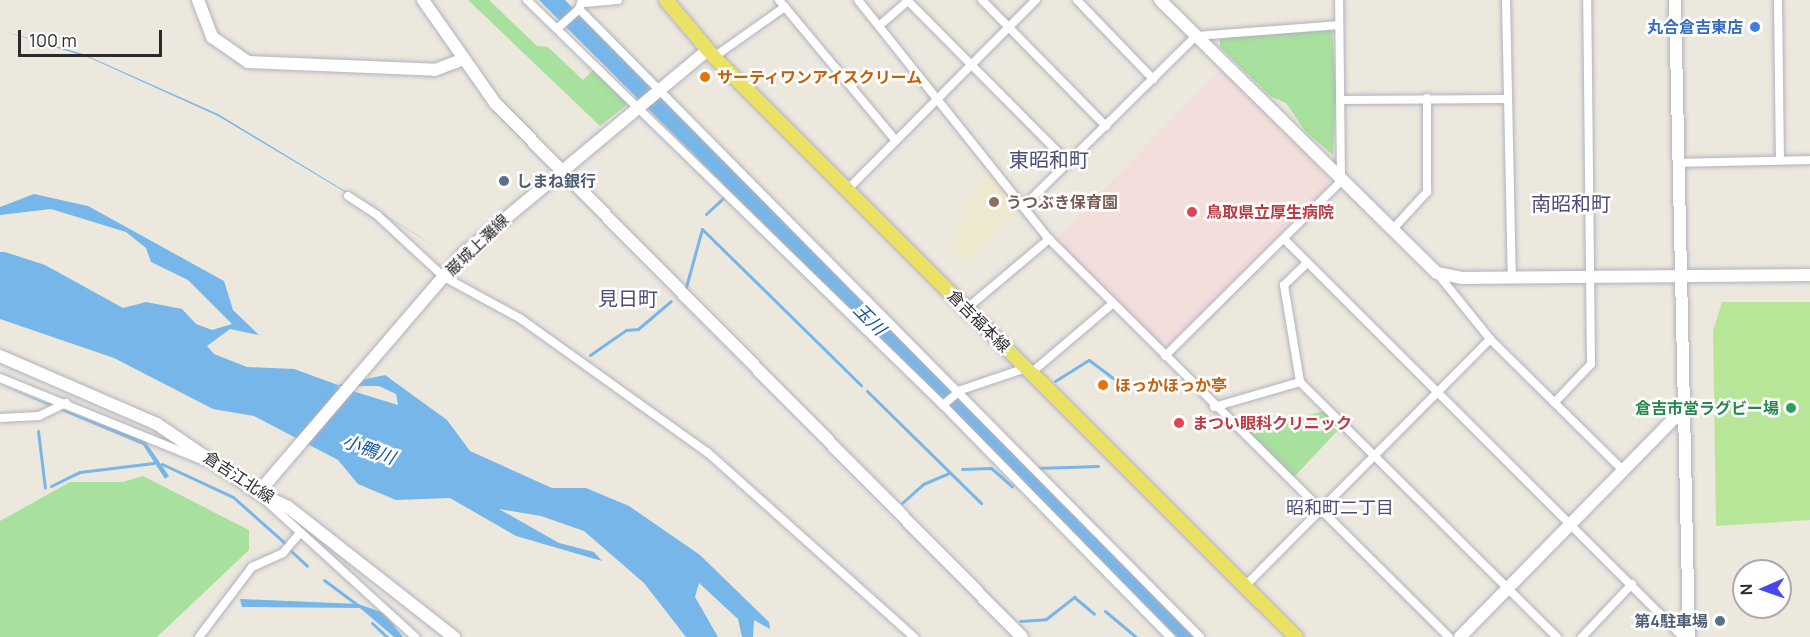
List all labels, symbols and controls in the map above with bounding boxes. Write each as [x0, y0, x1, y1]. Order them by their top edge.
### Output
place label: 丸合倉吉東店 [1647, 17, 1743, 37]
scale bar [21, 18, 165, 56]
marker: 丸合倉吉東店 [1748, 20, 1762, 34]
text: 100 m [29, 28, 77, 52]
place label: サーティワンアイスクリーム [717, 67, 925, 87]
marker: サーティワンアイスクリーム [698, 70, 712, 84]
district label: 東昭和町 [1009, 147, 1089, 171]
place label: しまね銀行 [516, 171, 596, 191]
marker: しまね銀行 [497, 174, 511, 188]
district label: 南昭和町 [1531, 191, 1611, 215]
place label: うつぶき保育園 [1006, 192, 1118, 212]
marker: うつぶき保育園 [987, 195, 1001, 209]
place label: 鳥取県立厚生病院 [1206, 202, 1334, 222]
marker: 鳥取県立厚生病院 [1183, 203, 1201, 221]
street label: 巌城上灘線 [442, 210, 512, 280]
district label: 見日町 [598, 286, 658, 310]
street label: 倉吉福本線 [944, 286, 1014, 356]
water label: 玉川 [850, 299, 890, 339]
place label: ほっかほっか亭 [1115, 375, 1227, 395]
marker: ほっかほっか亭 [1096, 378, 1110, 392]
place label: 倉吉市営ラグビー場 [1635, 398, 1779, 418]
marker: 倉吉市営ラグビー場 [1784, 401, 1798, 415]
place label: まつい眼科クリニック [1192, 413, 1352, 433]
marker: まつい眼科クリニック [1170, 414, 1188, 432]
water label: 小鴨川 [340, 430, 398, 468]
street label: 倉吉江北線 [200, 447, 278, 507]
district label: 昭和町二丁目 [1286, 496, 1394, 518]
north arrow [1732, 559, 1792, 619]
text: N [1735, 583, 1757, 596]
place label: 第4駐車場 [1634, 611, 1708, 631]
marker: 第4駐車場 [1713, 614, 1727, 628]

